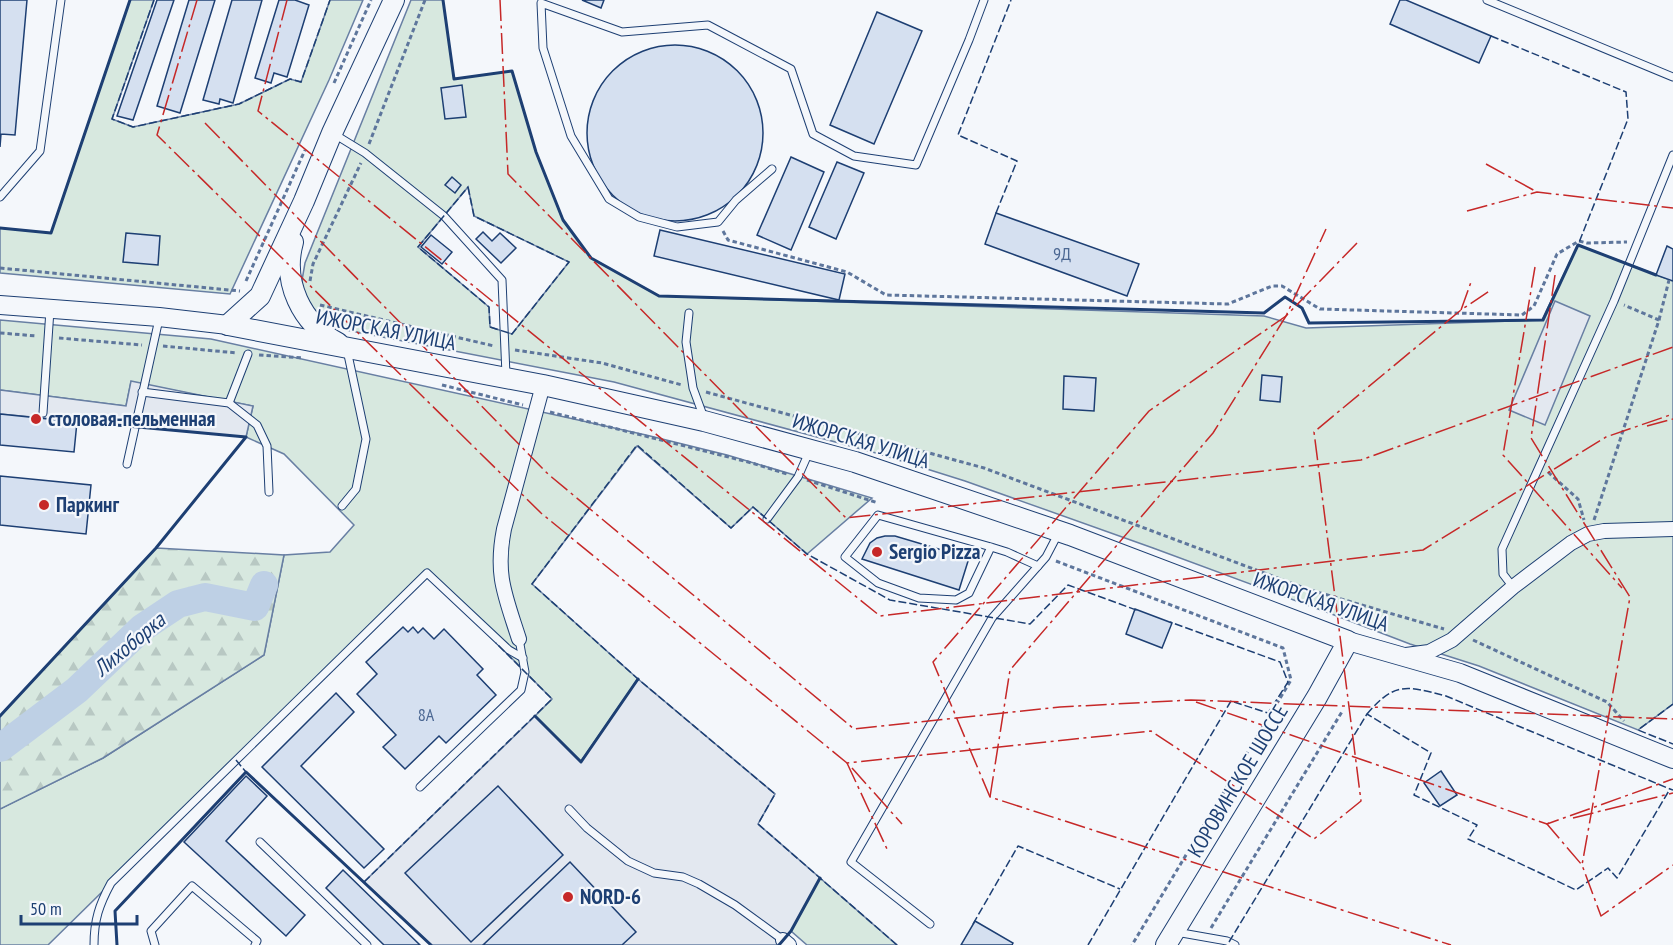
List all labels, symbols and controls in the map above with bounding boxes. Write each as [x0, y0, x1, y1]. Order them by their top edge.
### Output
house number: 9Д [1053, 242, 1071, 265]
street label: ИЖОРСКАЯ УЛИЦА [314, 303, 458, 356]
place label: столовая-пельменная [48, 405, 215, 432]
street label: ИЖОРСКАЯ УЛИЦА [789, 407, 933, 474]
marker: столовая-пельменная [29, 412, 43, 426]
place label: Паркинг [56, 491, 119, 518]
marker: Паркинг [37, 498, 51, 512]
place label: Sergio Pizza [889, 538, 981, 565]
marker: Sergio Pizza [870, 545, 884, 559]
street label: ИЖОРСКАЯ УЛИЦА [1250, 566, 1393, 637]
water label: Лихоборка [87, 605, 171, 683]
street label: КОРОВИНСКОЕ ШОССЕ [1181, 699, 1294, 862]
house number: 8А [418, 703, 435, 726]
place label: NORD-6 [580, 883, 641, 910]
scale bar [21, 888, 136, 926]
marker: NORD-6 [561, 890, 575, 904]
text: 50 m [30, 897, 62, 920]

